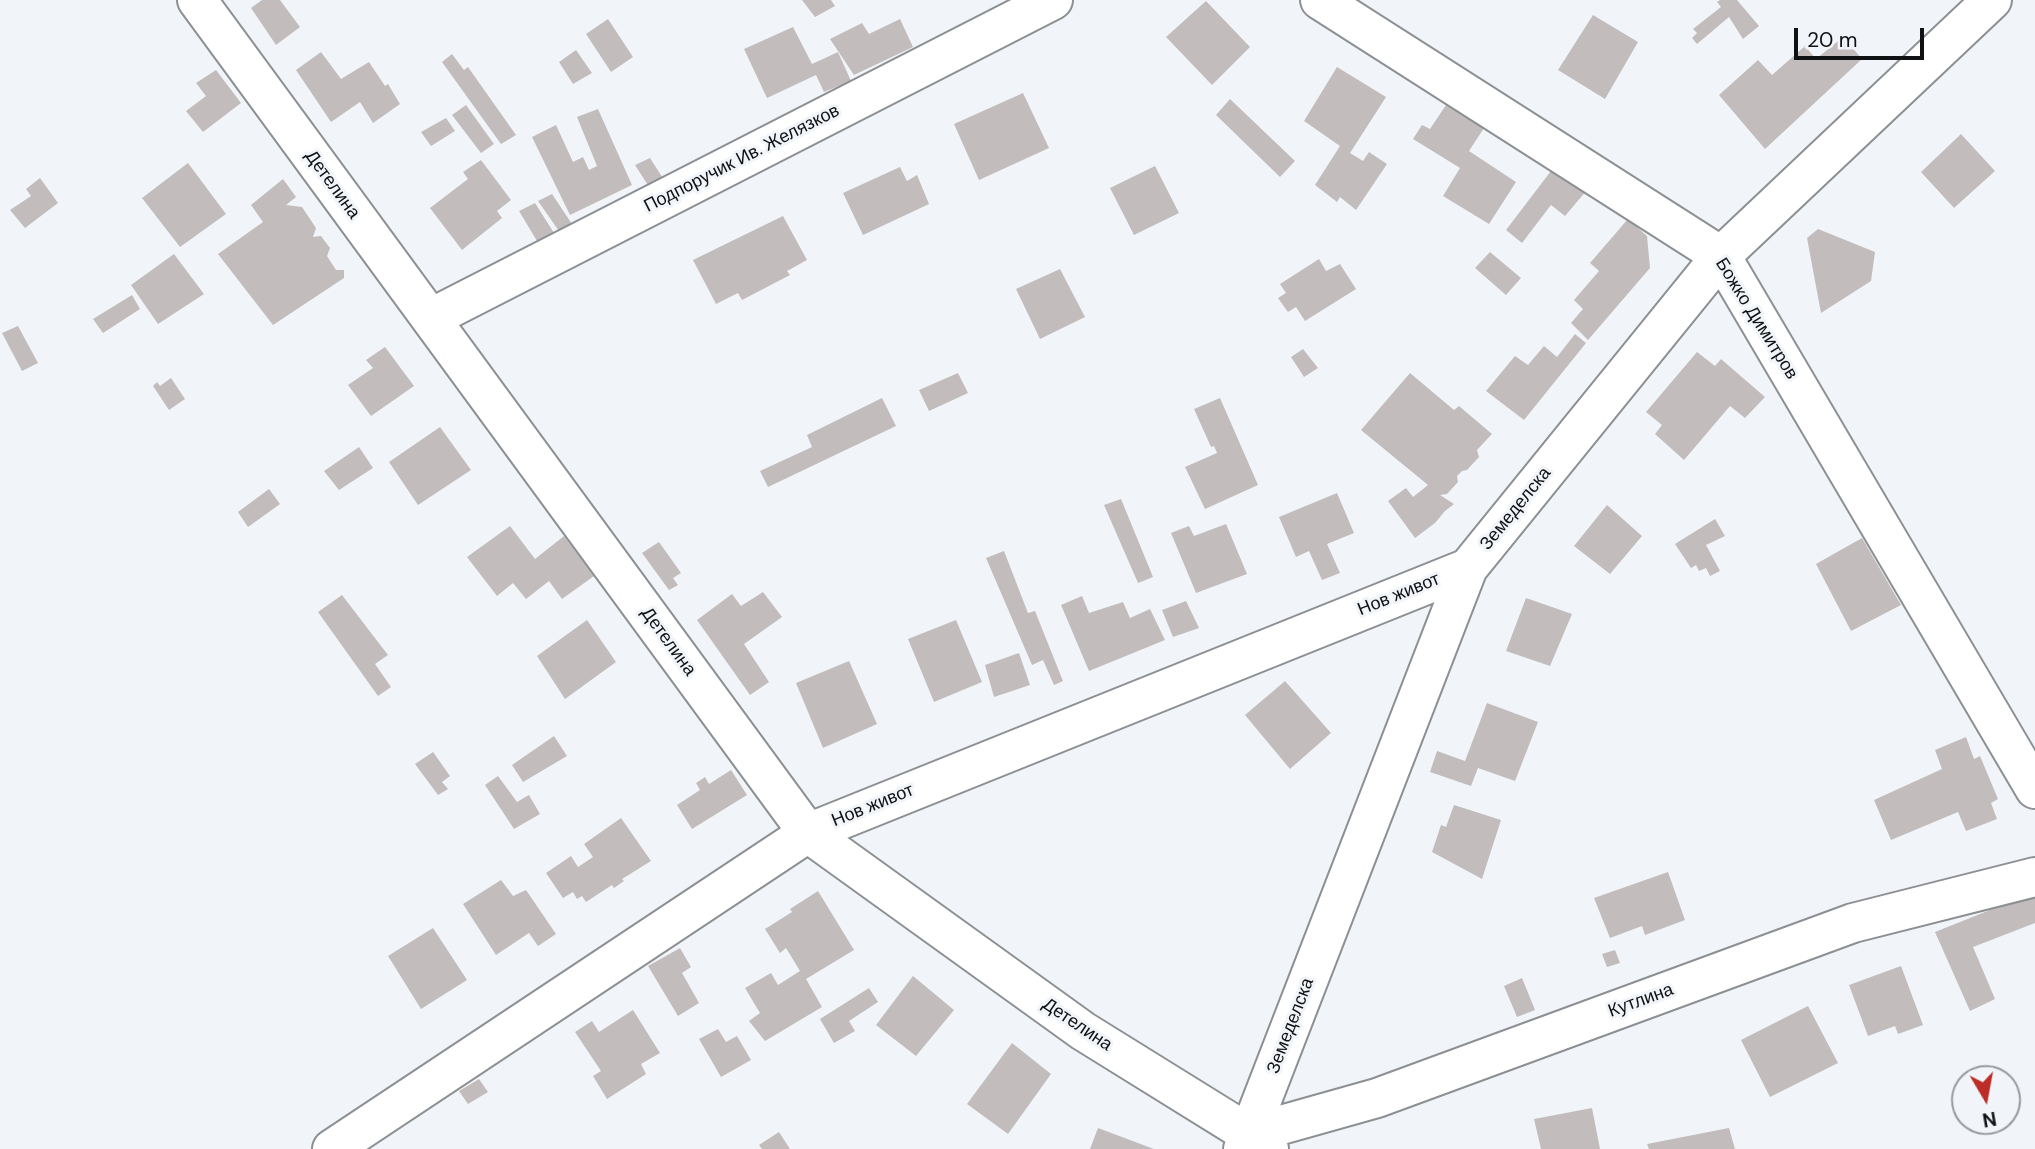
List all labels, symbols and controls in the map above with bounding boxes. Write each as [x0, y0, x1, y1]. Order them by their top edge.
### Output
scale bar [1797, 14, 1926, 58]
text: 20 m [1807, 26, 1858, 54]
street label: Подпоручик Ив. Желязков [641, 100, 843, 218]
street label: Детелина [300, 146, 364, 224]
street label: Божко Димитров [1710, 254, 1802, 384]
street label: Земеделска [1476, 463, 1556, 555]
street label: Нов живот [1355, 569, 1443, 621]
street label: Детелина [636, 603, 700, 681]
street label: Нов живот [829, 780, 917, 832]
street label: Земеделска [1263, 975, 1319, 1077]
street label: Кутлина [1605, 979, 1677, 1023]
street label: Детелина [1038, 994, 1116, 1056]
north arrow [1951, 1065, 2021, 1135]
text: N [1980, 1106, 1998, 1133]

